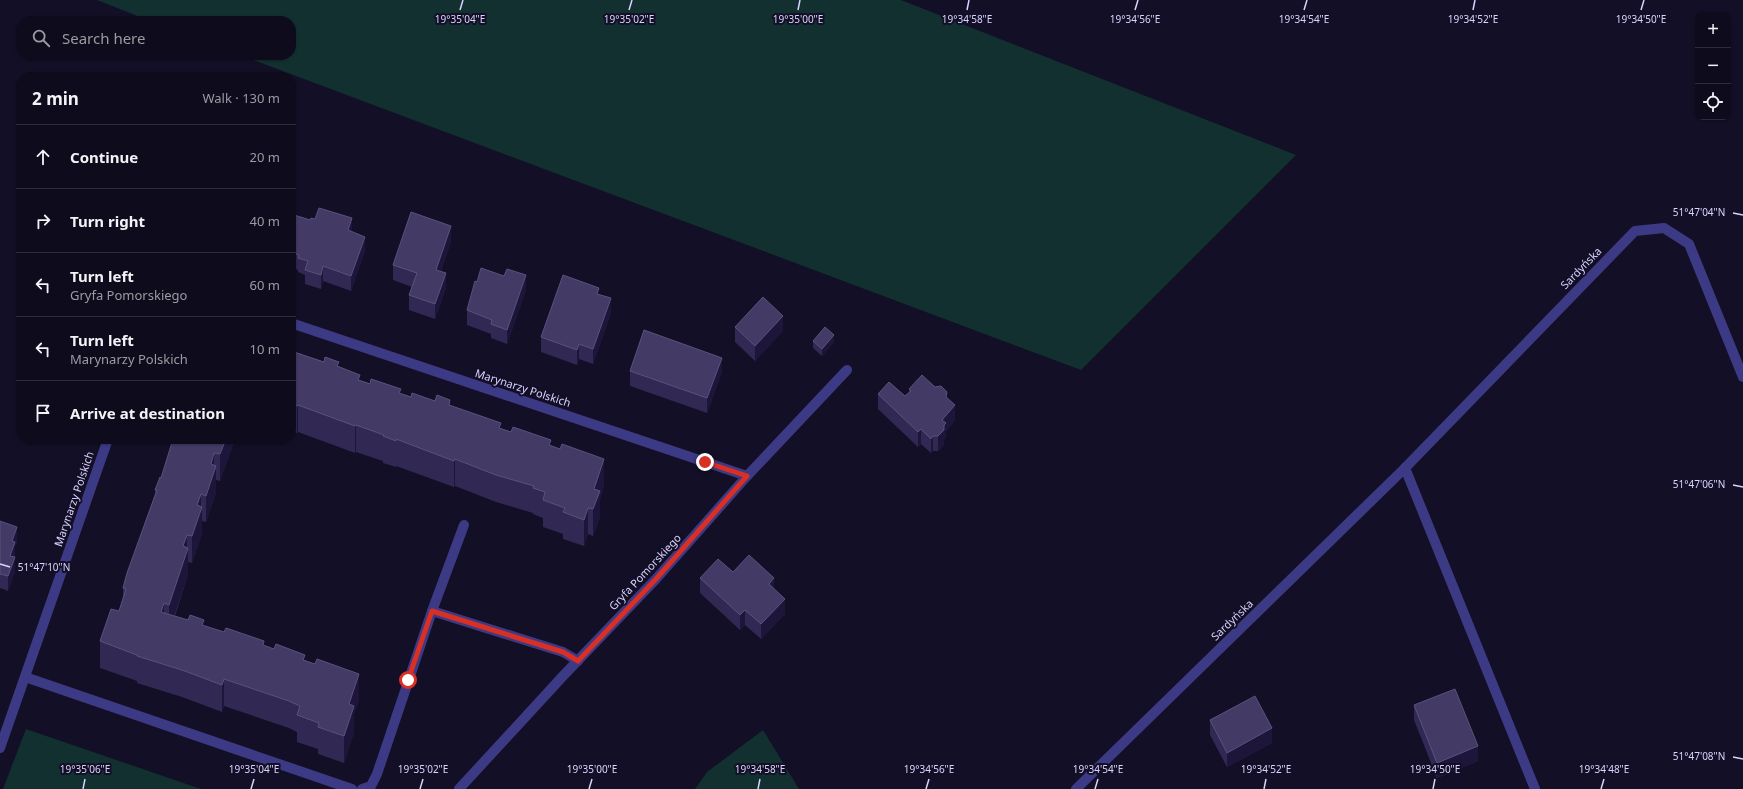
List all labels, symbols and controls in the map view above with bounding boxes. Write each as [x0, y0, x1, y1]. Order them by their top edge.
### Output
text: 19°35'04"E [435, 12, 485, 26]
text: 19°35'02"E [604, 12, 654, 26]
text: 19°35'00"E [773, 12, 823, 26]
text: 19°34'58"E [942, 12, 992, 26]
text: 19°34'56"E [1110, 12, 1160, 26]
text: 19°34'54"E [1279, 12, 1329, 26]
text: 19°34'52"E [1448, 12, 1498, 26]
text: 19°34'50"E [1616, 12, 1666, 26]
map controls [1695, 12, 1731, 120]
button: + [1695, 12, 1731, 48]
search box [16, 16, 296, 60]
icon: search [30, 27, 52, 49]
text: Search here [62, 28, 145, 48]
button: − [1695, 48, 1731, 84]
button: locate [1695, 84, 1731, 120]
text: 2 min [32, 87, 79, 110]
text: Walk · 130 m [202, 89, 280, 107]
icon: ahead [32, 146, 54, 168]
text: Continue [70, 147, 138, 167]
text: 20 m [250, 148, 280, 166]
text: 51°47'04"N [1673, 205, 1725, 219]
icon: right [32, 210, 54, 232]
text: Turn right [70, 211, 145, 231]
text: 40 m [250, 212, 280, 230]
street label: Sardyńska [1557, 243, 1604, 292]
text: Turn left [70, 266, 134, 286]
icon: left [32, 274, 54, 296]
text: 60 m [250, 276, 280, 294]
text: Gryfa Pomorskiego [70, 286, 187, 304]
text: Turn left [70, 330, 134, 350]
icon: left [32, 338, 54, 360]
text: 10 m [250, 340, 280, 358]
text: Marynarzy Polskich [70, 350, 188, 368]
street label: Marynarzy Polskich [473, 365, 573, 410]
icon: arrive [32, 402, 54, 424]
text: Arrive at destination [70, 403, 225, 423]
street label: Marynarzy Polskich [50, 449, 97, 548]
route end [696, 453, 714, 471]
text: 51°47'06"N [1673, 477, 1725, 491]
street label: Gryfa Pomorskiego [605, 530, 684, 613]
text: 51°47'10"N [18, 560, 70, 574]
street label: Sardyńska [1207, 596, 1256, 643]
route start [399, 671, 417, 689]
text: 51°47'08"N [1673, 749, 1725, 763]
text: 19°35'06"E [60, 762, 110, 776]
text: 19°35'04"E [229, 762, 279, 776]
text: 19°35'02"E [398, 762, 448, 776]
text: 19°35'00"E [567, 762, 617, 776]
text: 19°34'58"E [735, 762, 785, 776]
text: 19°34'56"E [904, 762, 954, 776]
text: 19°34'54"E [1073, 762, 1123, 776]
text: 19°34'52"E [1241, 762, 1291, 776]
text: 19°34'50"E [1410, 762, 1460, 776]
text: 19°34'48"E [1579, 762, 1629, 776]

